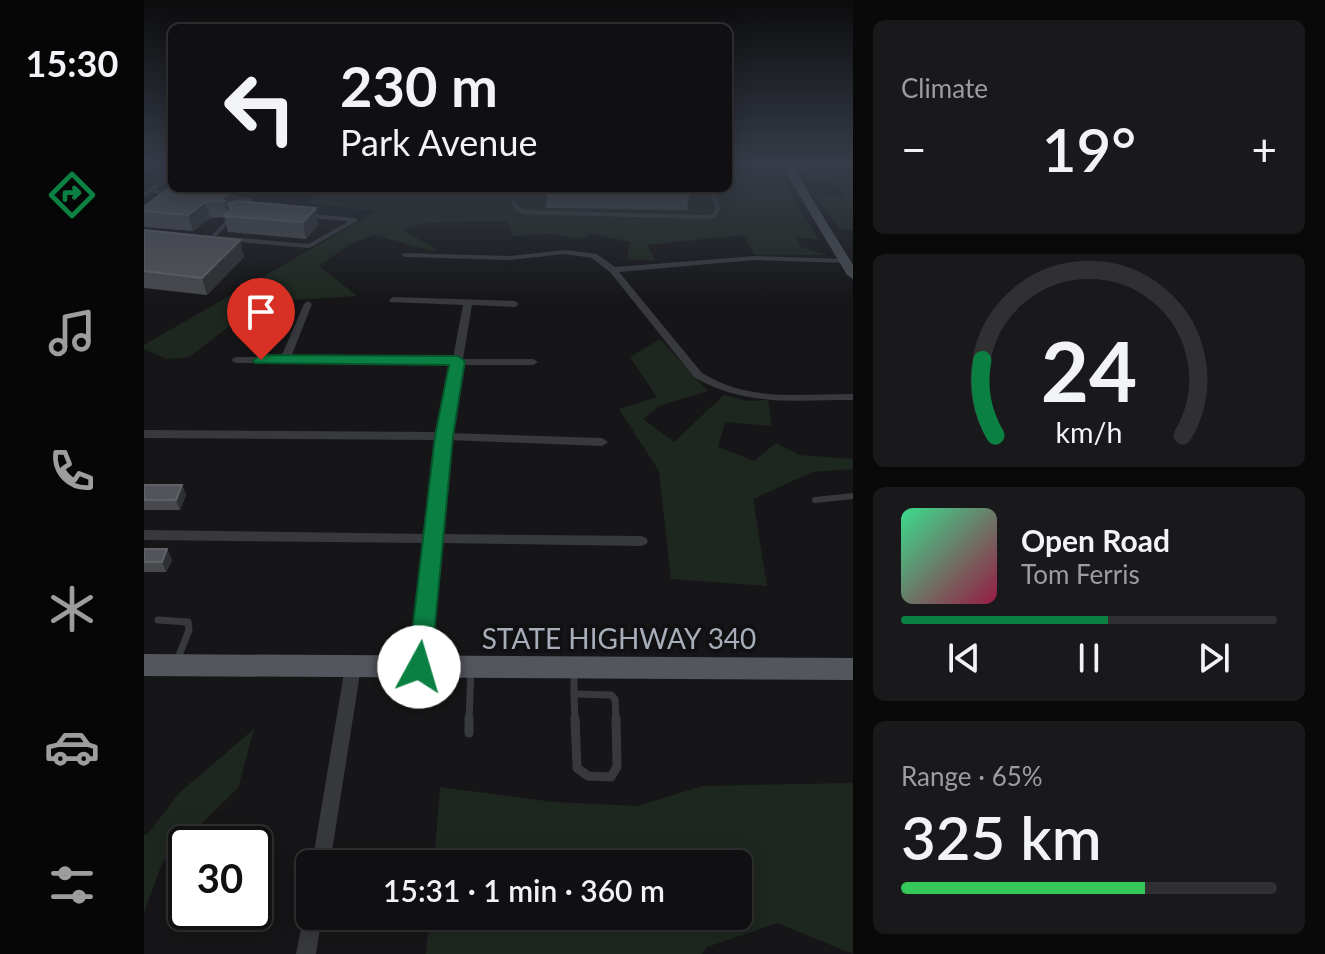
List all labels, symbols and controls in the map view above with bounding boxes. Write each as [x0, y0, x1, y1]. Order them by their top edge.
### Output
text: 15:30 [26, 41, 118, 85]
text: 230 m [340, 52, 498, 119]
icon: left [208, 56, 312, 160]
text: Climate [901, 72, 988, 104]
text: 19° [1042, 113, 1136, 185]
text: Park Avenue [340, 120, 538, 164]
text: − [901, 123, 927, 175]
text: + [1251, 123, 1277, 175]
icon: directions [44, 167, 100, 223]
pin [227, 278, 295, 360]
icon: arrive [239, 290, 283, 334]
icon: music [44, 305, 100, 361]
text: 24 [1041, 320, 1137, 420]
text: km/h [1056, 415, 1122, 449]
icon: phone [44, 443, 100, 499]
text: Open Road [1021, 522, 1170, 558]
text: Tom Ferris [1021, 558, 1140, 590]
icon: climate [44, 581, 100, 637]
street label: STATE HIGHWAY 340 [482, 621, 756, 655]
position arrow [377, 625, 461, 709]
icon: previous [942, 636, 986, 680]
icon: pause [1067, 636, 1111, 680]
icon: next [1192, 636, 1236, 680]
icon: car [44, 719, 100, 775]
text: Range · 65% [901, 760, 1043, 792]
text: 325 km [901, 801, 1102, 873]
speed limit sign: 30 [168, 826, 272, 930]
icon: filters [44, 857, 100, 913]
text: 15:31 · 1 min · 360 m [383, 872, 665, 908]

